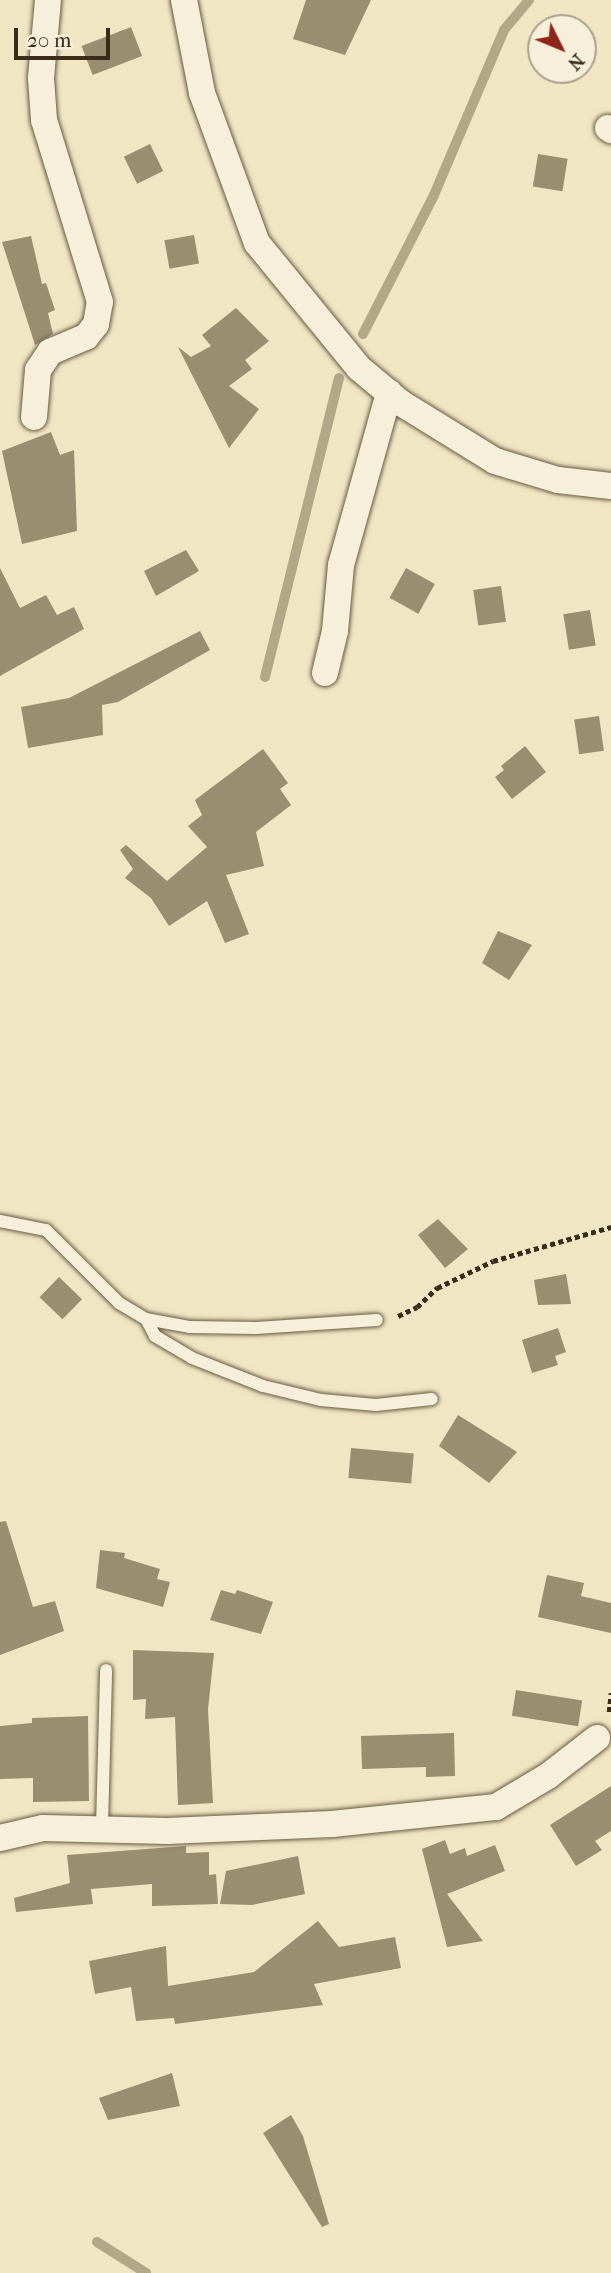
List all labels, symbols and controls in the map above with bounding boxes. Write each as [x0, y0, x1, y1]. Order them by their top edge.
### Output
scale bar [18, 14, 114, 58]
north arrow [527, 14, 597, 84]
text: 20 m [27, 28, 71, 52]
text: N [563, 49, 589, 75]

